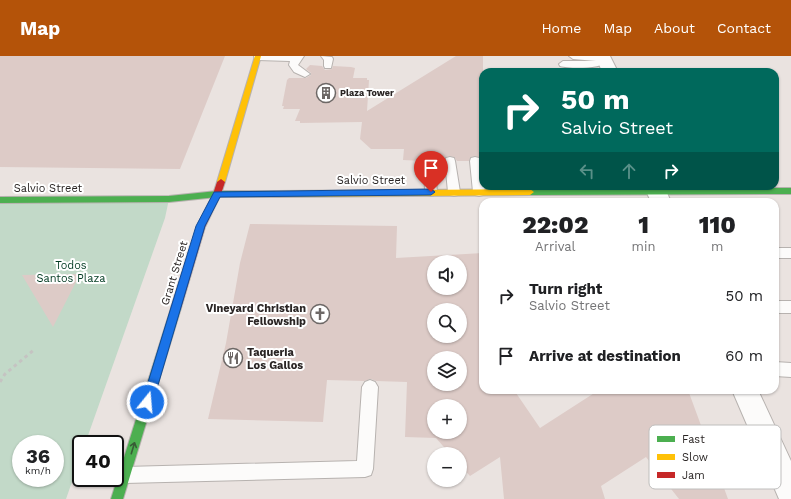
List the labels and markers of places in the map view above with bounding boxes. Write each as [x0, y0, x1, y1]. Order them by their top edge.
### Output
building icon: Plaza Tower [315, 82, 337, 104]
place label: Plaza Tower [340, 88, 394, 98]
pin [414, 151, 448, 192]
place label: Vineyard Christian Fellowship [206, 302, 306, 328]
church icon: Vineyard Christian Fellowship [309, 303, 331, 325]
place label: Taqueria Los Gallos [247, 346, 303, 372]
restaurant icon: Taqueria Los Gallos [222, 347, 244, 369]

